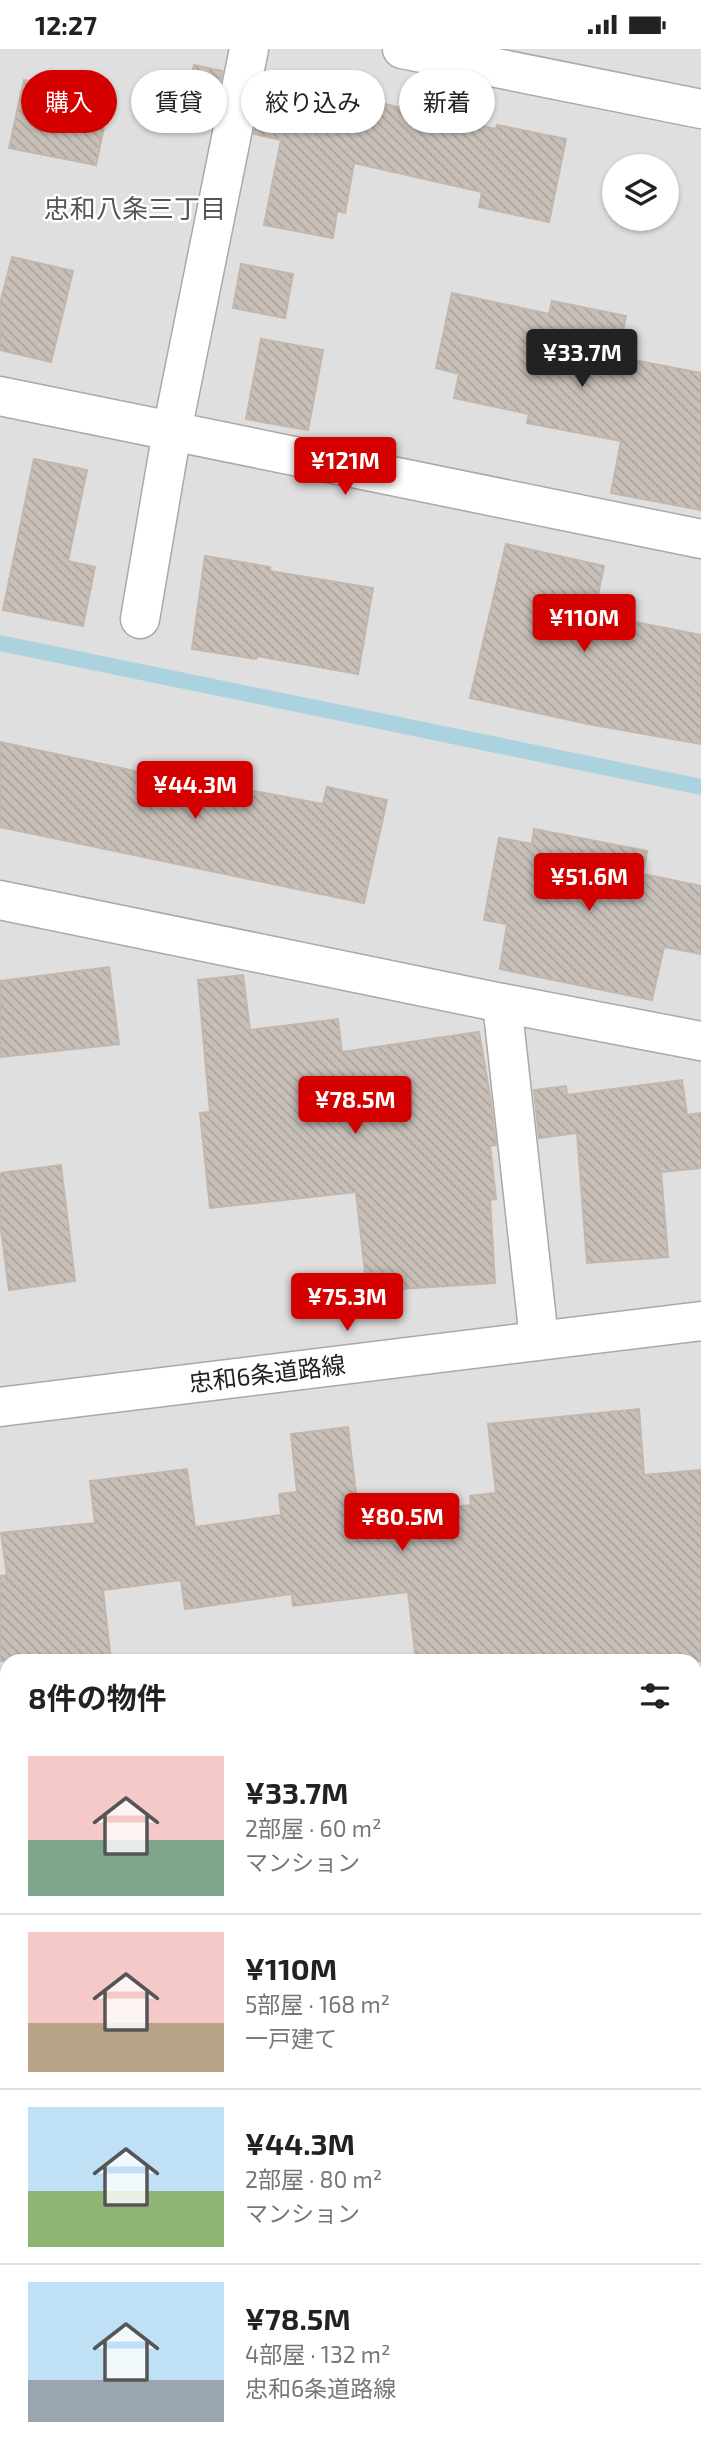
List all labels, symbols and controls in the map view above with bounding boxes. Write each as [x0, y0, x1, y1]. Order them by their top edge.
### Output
text: 12:27 [35, 9, 97, 40]
chip: 購入 [21, 70, 117, 133]
chip: 賃貸 [131, 70, 227, 133]
chip: 絞り込み [241, 70, 385, 133]
chip: 新着 [399, 70, 495, 133]
map controls [602, 154, 679, 231]
button: layers [602, 154, 679, 231]
district label: 忠和八条三丁目 [44, 192, 226, 223]
pin: ¥33.7M [525, 329, 639, 389]
text: ¥33.7M [542, 338, 622, 366]
pin: ¥121M [296, 437, 394, 497]
text: ¥121M [310, 446, 380, 474]
pin: ¥110M [535, 595, 633, 654]
text: ¥110M [549, 603, 619, 631]
pin: ¥44.3M [138, 761, 252, 821]
text: ¥44.3M [153, 770, 237, 798]
pin: ¥51.6M [532, 853, 646, 913]
text: ¥51.6M [550, 862, 628, 890]
pin: ¥78.5M [298, 1077, 412, 1136]
text: ¥78.5M [314, 1085, 396, 1113]
pin: ¥75.3M [290, 1273, 404, 1333]
text: ¥75.3M [307, 1282, 387, 1310]
street label: 忠和6条道路線 [187, 1349, 347, 1397]
pin: ¥80.5M [345, 1493, 459, 1553]
text: ¥80.5M [360, 1502, 444, 1530]
icon: filters [636, 1677, 674, 1715]
text: 8件の物件 [28, 1679, 167, 1715]
text: ¥33.7M [245, 1774, 349, 1810]
icon: home [84, 1784, 168, 1868]
text: 2部屋 · 60 m² [245, 1814, 381, 1842]
text: マンション [245, 1848, 360, 1876]
text: ¥110M [245, 1950, 337, 1986]
icon: home [84, 1960, 168, 2044]
text: 5部屋 · 168 m² [245, 1990, 390, 2018]
text: 一戸建て [245, 2024, 337, 2052]
text: ¥44.3M [245, 2125, 355, 2161]
icon: home [84, 2135, 168, 2219]
text: 2部屋 · 80 m² [245, 2165, 382, 2193]
text: マンション [245, 2199, 360, 2227]
text: ¥78.5M [245, 2300, 351, 2336]
icon: home [84, 2310, 168, 2394]
text: 4部屋 · 132 m² [245, 2340, 391, 2368]
text: 忠和6条道路線 [245, 2374, 396, 2402]

